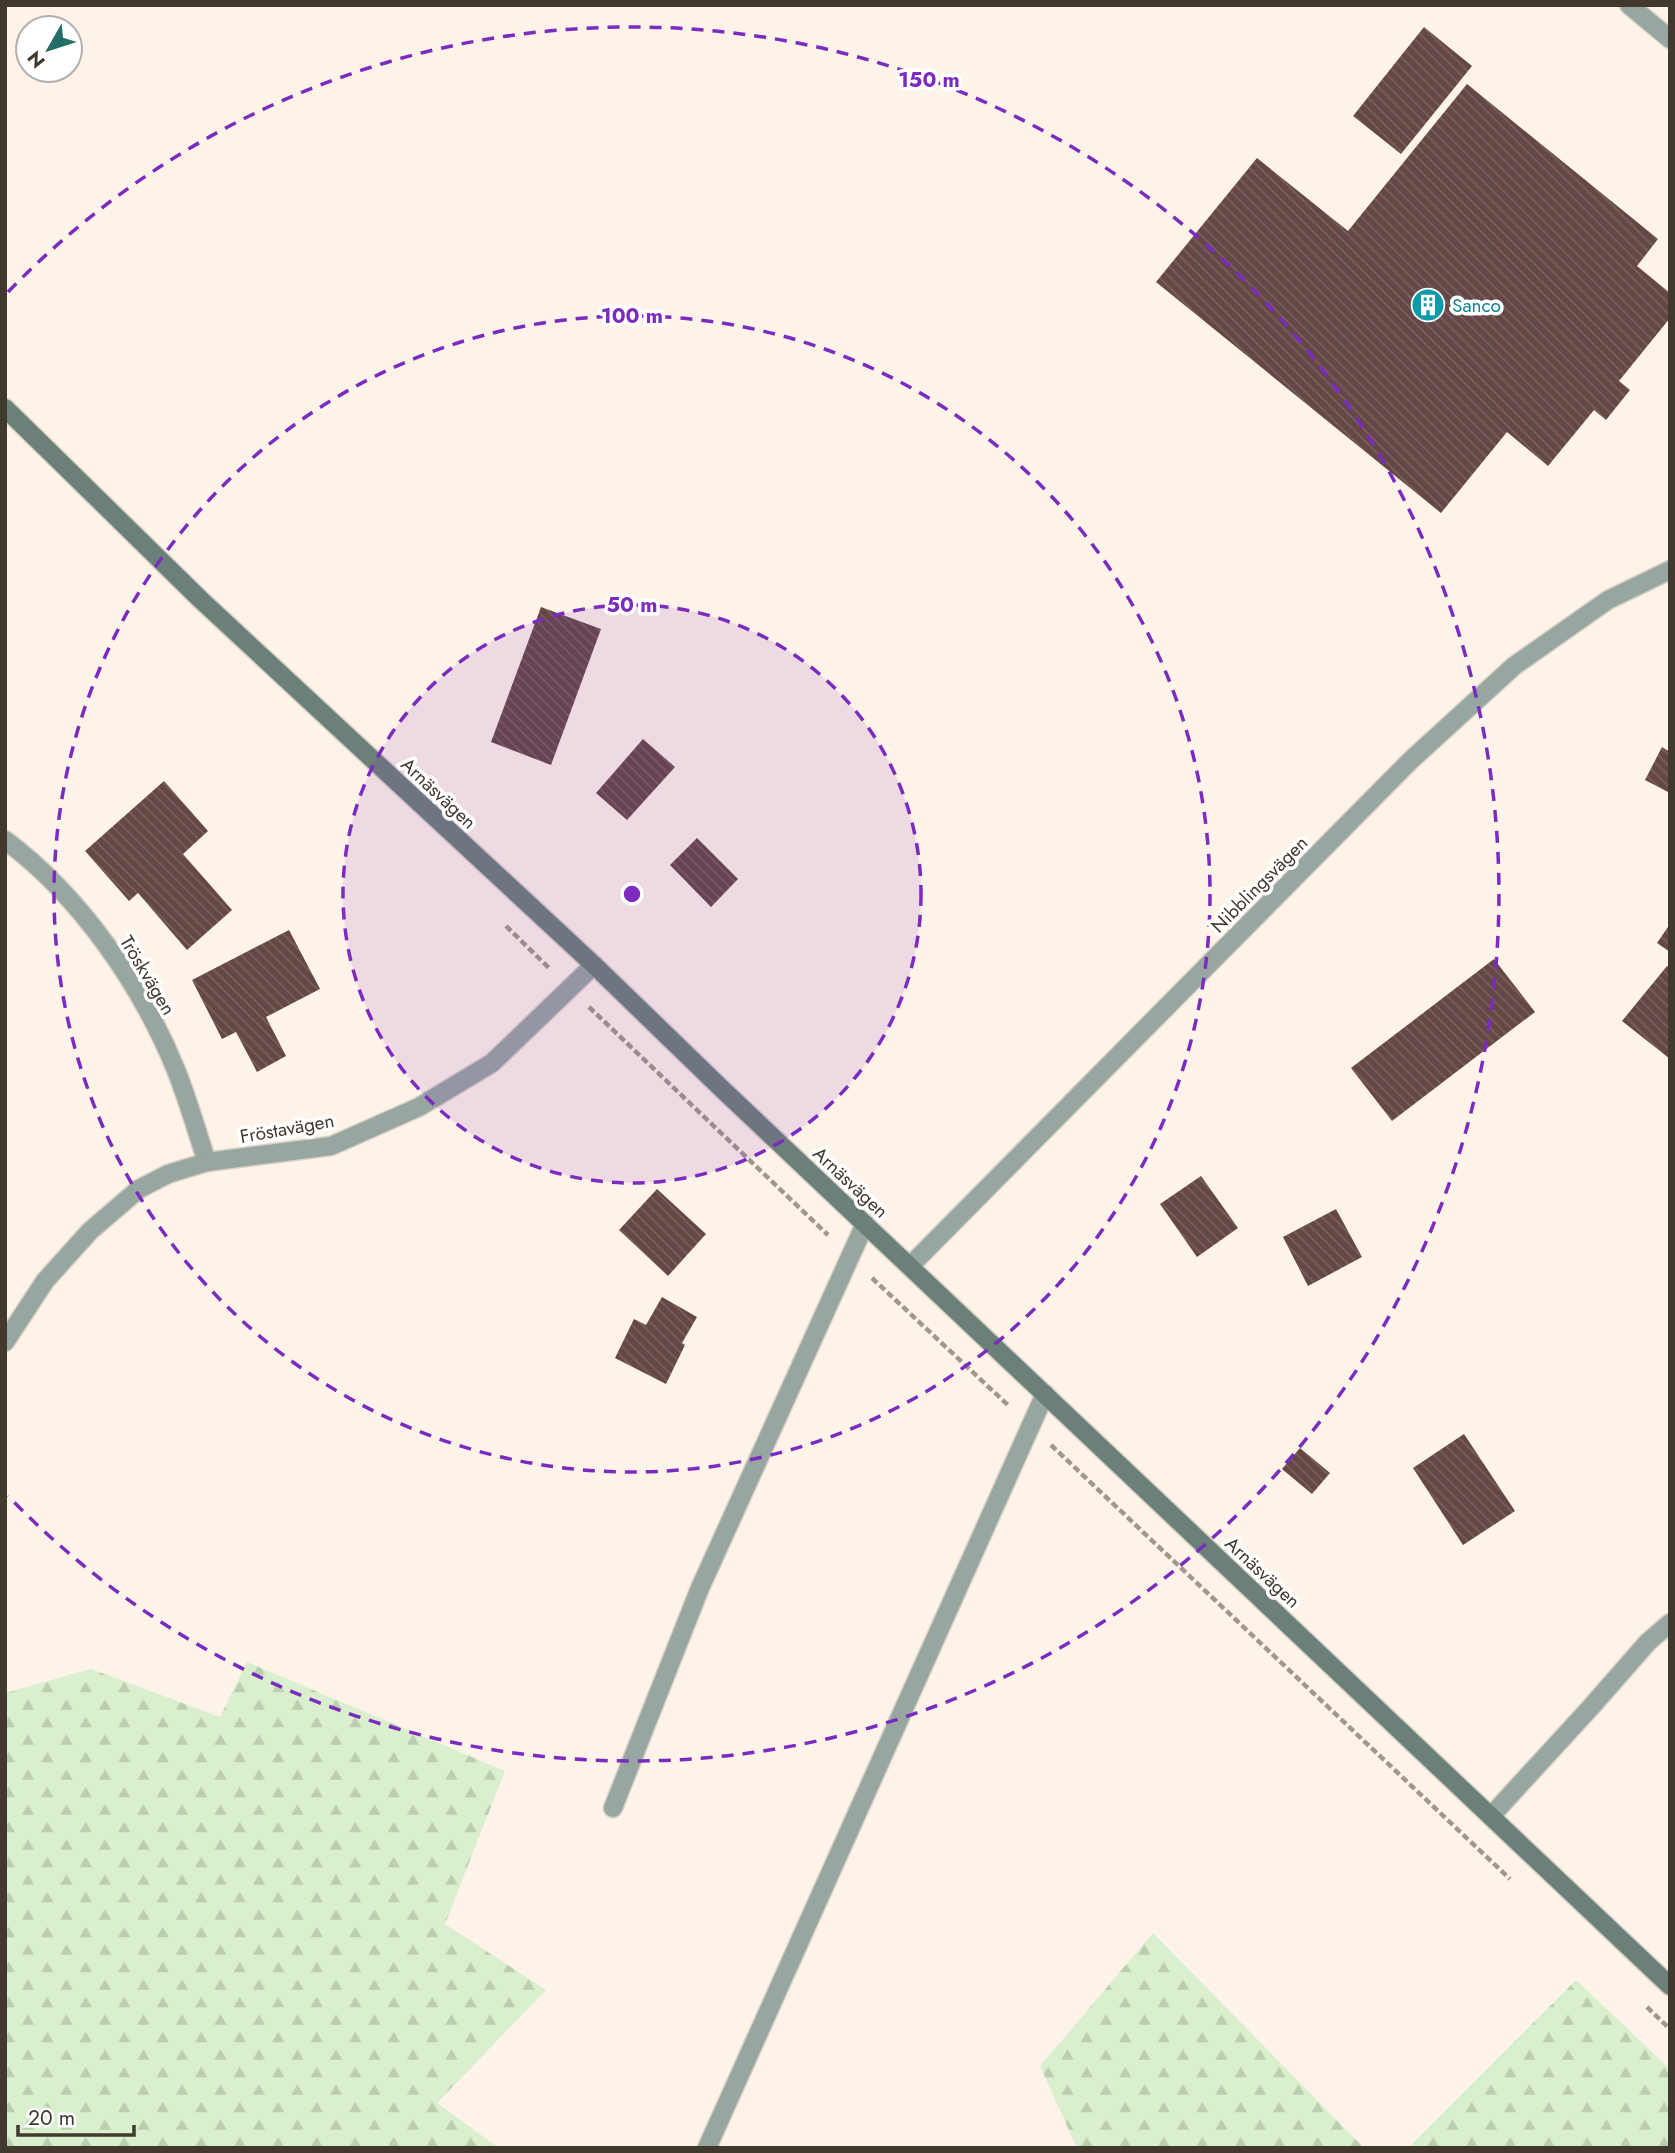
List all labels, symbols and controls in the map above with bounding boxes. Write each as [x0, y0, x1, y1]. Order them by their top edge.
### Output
north arrow [14, 14, 84, 84]
text: N [21, 45, 51, 74]
text: 150 m [898, 65, 960, 95]
building icon: Sanco [1409, 286, 1447, 324]
place label: Sanco [1452, 292, 1501, 319]
text: 100 m [601, 301, 663, 331]
text: 50 m [607, 590, 657, 620]
street label: Arnäsvägen [395, 751, 482, 835]
street label: Nibblingsvägen [1205, 830, 1314, 939]
centre of rings [620, 882, 644, 906]
street label: Tröskvägen [113, 930, 182, 1020]
street label: Fröstavägen [238, 1107, 336, 1150]
street label: Arnäsvägen [807, 1140, 894, 1224]
street label: Arnäsvägen [1219, 1530, 1306, 1614]
scale bar [18, 2094, 133, 2138]
text: 20 m [28, 2103, 75, 2133]

